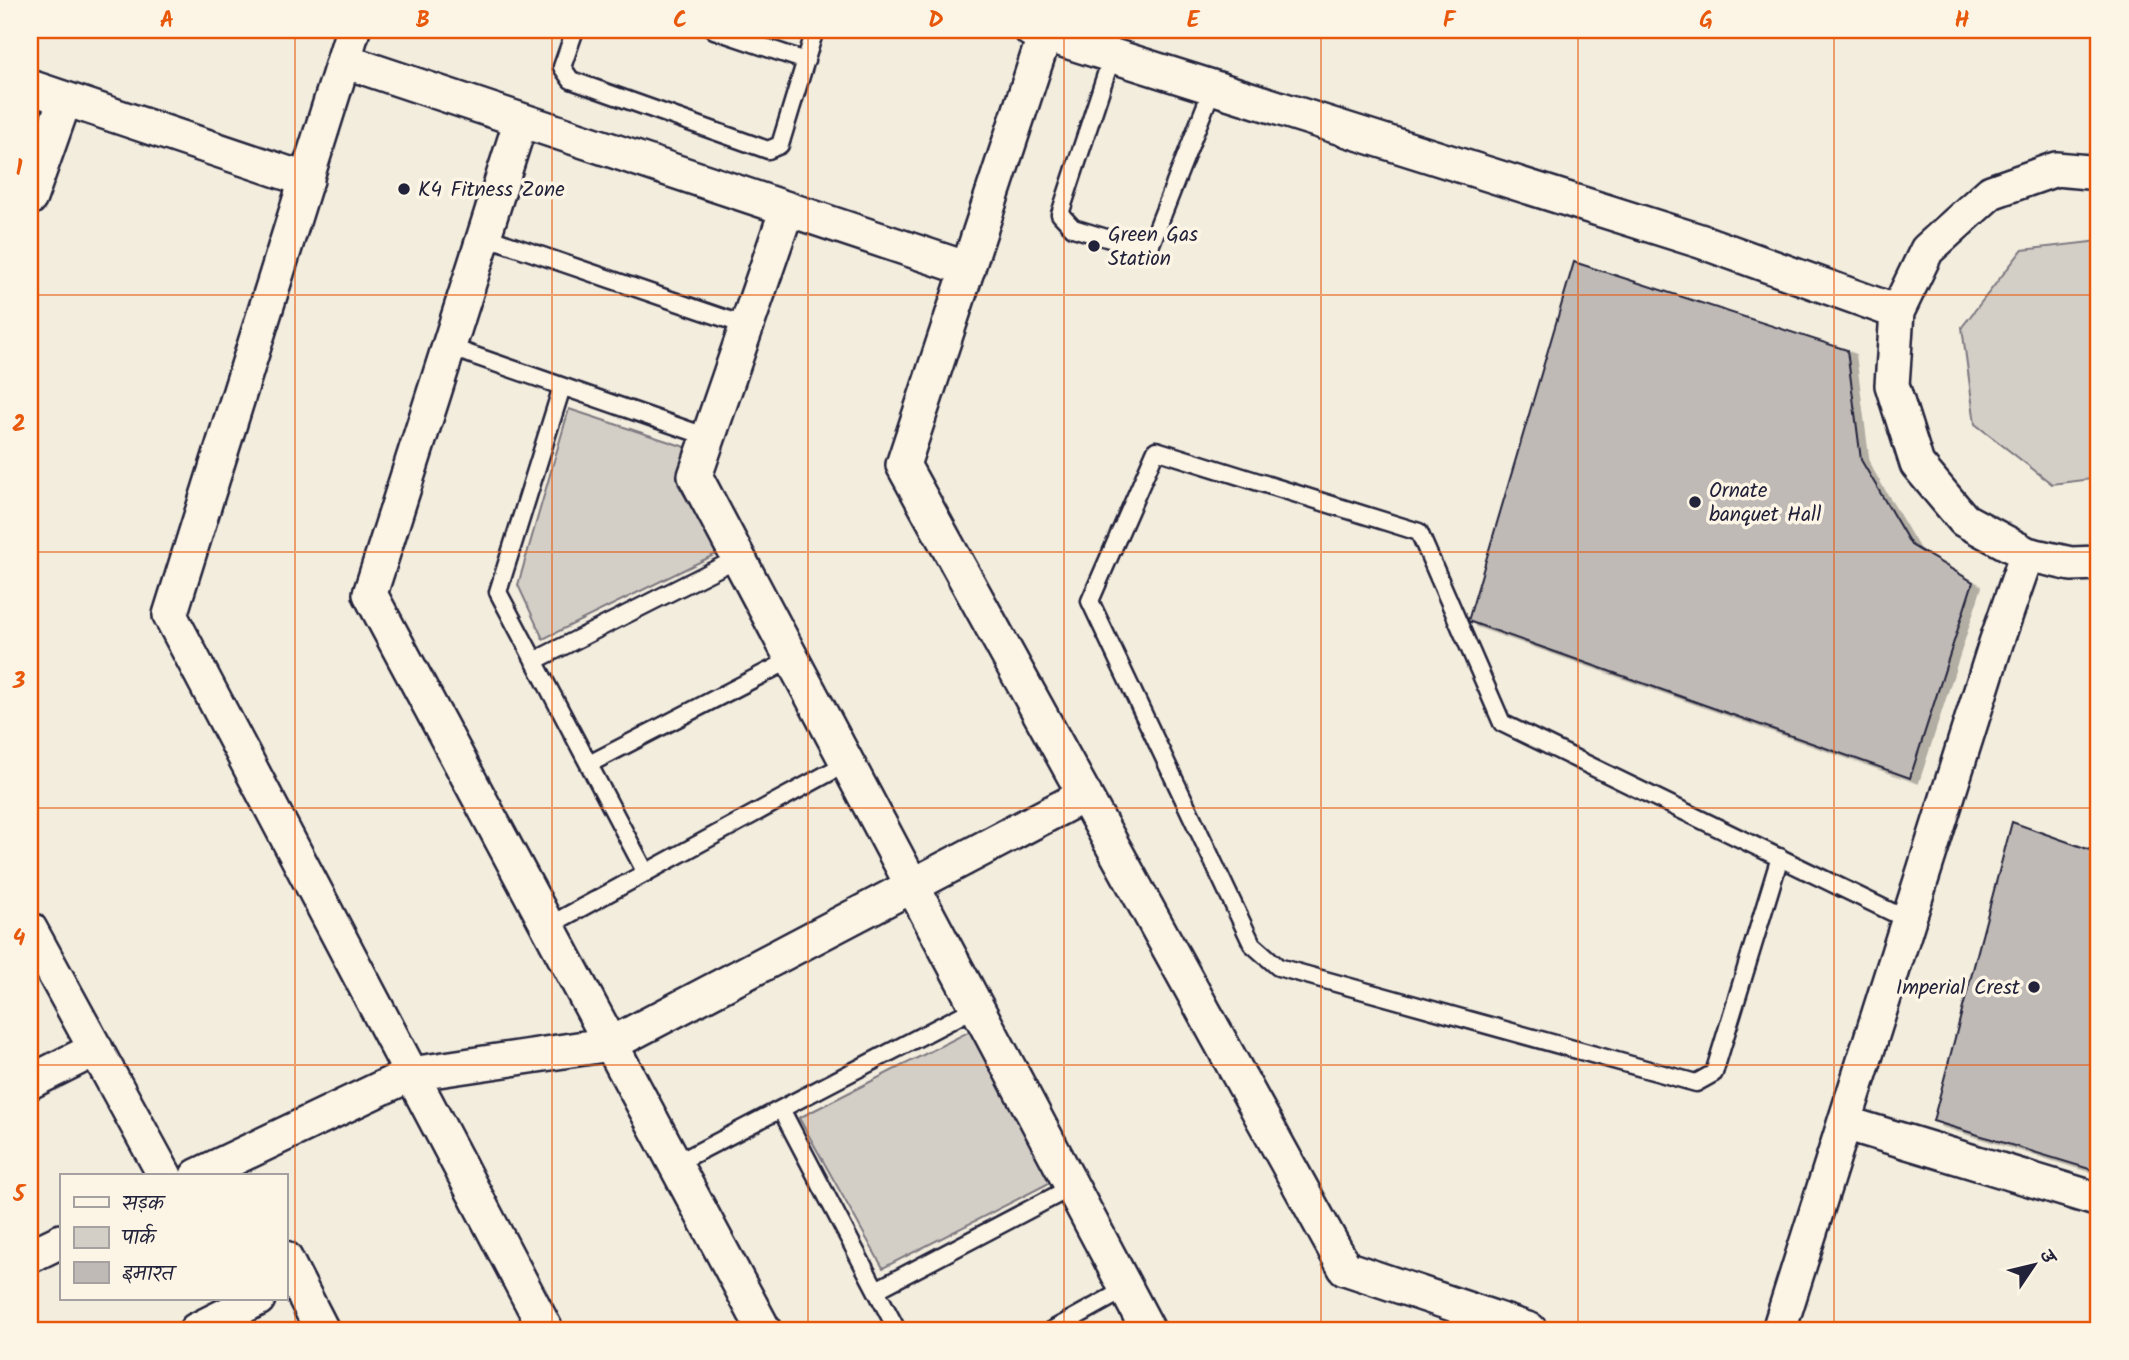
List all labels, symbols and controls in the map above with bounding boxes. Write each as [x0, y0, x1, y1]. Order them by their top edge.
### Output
text: A [160, 3, 174, 39]
text: B [416, 3, 430, 39]
text: C [673, 3, 687, 39]
text: D [928, 3, 944, 39]
text: E [1187, 3, 1201, 39]
text: F [1443, 3, 1457, 39]
text: G [1699, 3, 1713, 39]
text: H [1955, 3, 1970, 39]
text: 1 [16, 151, 23, 187]
place label: K4 Fitness Zone [418, 174, 565, 207]
marker: K4 Fitness Zone [396, 181, 412, 197]
place label: Green Gas Station [1108, 219, 1198, 276]
marker: Green Gas Station [1086, 238, 1102, 254]
text: 2 [12, 407, 26, 443]
place label: Ornate banquet Hall [1709, 475, 1821, 532]
marker: Ornate banquet Hall [1687, 494, 1703, 510]
text: 3 [12, 664, 26, 700]
text: 4 [13, 921, 26, 957]
place label: Imperial Crest [1896, 972, 2021, 1005]
marker: Imperial Crest [2026, 979, 2042, 995]
legend [60, 1174, 287, 1300]
text: 5 [12, 1177, 27, 1213]
text: सड़क [122, 1188, 167, 1221]
text: पार्क [121, 1222, 158, 1255]
north arrow [2000, 1230, 2070, 1300]
text: उ [2031, 1243, 2064, 1273]
text: इमारत [122, 1258, 177, 1291]

